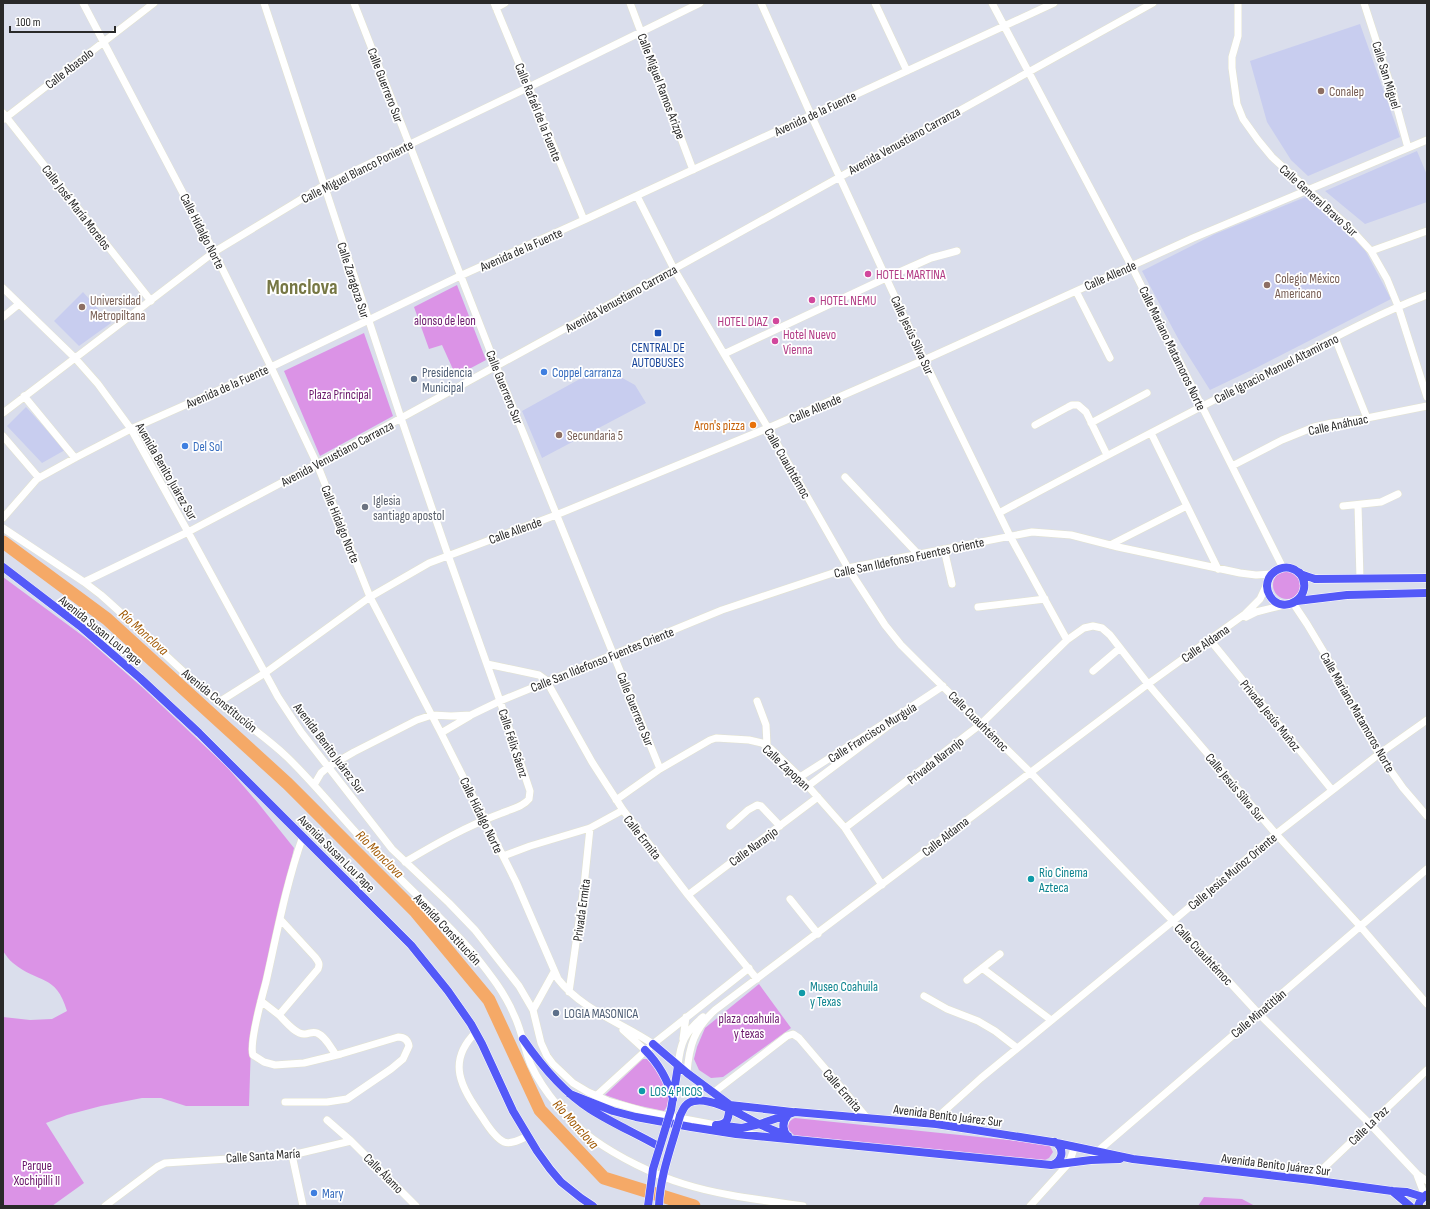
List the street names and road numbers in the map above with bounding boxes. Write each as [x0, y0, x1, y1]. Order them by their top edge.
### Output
street label: Calle Miguel Ramos Arizpe [633, 31, 689, 142]
street label: Calle San Miguel [1368, 40, 1404, 111]
street label: Calle Abasolo [42, 45, 97, 93]
street label: Calle Guerrero Sur [364, 46, 407, 125]
street label: Calle Rafaél de la Fuente [511, 61, 565, 164]
street label: Avenida de la Fuente [771, 88, 859, 140]
street label: Avenida Venustiano Carranza [845, 103, 963, 179]
street label: Calle Miguel Blanco Poniente [299, 137, 416, 207]
street label: Calle General Bravo Sur [1276, 161, 1361, 240]
street label: Calle José María Morelos [38, 162, 115, 254]
street label: Calle Hidalgo Norte [176, 191, 228, 272]
street label: Avenida de la Fuente [477, 225, 565, 276]
street label: Calle Zaragoza Sur [333, 240, 373, 321]
street label: Calle Allende [1082, 257, 1139, 294]
street label: Avenida Venustiano Carranza [562, 261, 680, 337]
street label: Calle Mariano Matamoros Norte [1135, 284, 1209, 413]
street label: Calle Jesús Silva Sur [887, 294, 937, 378]
street label: Calle Ignacio Manuel Altamirano [1212, 331, 1341, 407]
street label: Calle Guerrero Sur [482, 348, 526, 427]
street label: Avenida de la Fuente [183, 362, 271, 413]
street label: Calle Allende [787, 391, 844, 427]
street label: Calle Anáhuac [1307, 411, 1370, 439]
street label: Avenida Venustiano Carranza [277, 417, 397, 491]
street label: Avenida Benito Juárez Sur [131, 419, 201, 523]
street label: Calle Cuauhtémoc [760, 425, 814, 502]
street label: Calle Hidalgo Norte [317, 483, 363, 566]
street label: Calle Allende [487, 514, 544, 548]
street label: Calle San Ildefonso Fuentes Oriente [833, 534, 986, 582]
street label: Avenida Susan Lou Pape [55, 592, 145, 669]
street label: Calle Aldama [1178, 621, 1233, 666]
street label: Calle San Ildefonso Fuentes Oriente [528, 624, 676, 696]
street label: Calle Mariano Matamoros Norte [1316, 650, 1398, 775]
street label: Avenida Constitución [178, 665, 260, 736]
street label: Calle Guerrero Sur [613, 670, 657, 749]
street label: Privada Jesús Muñoz [1237, 677, 1304, 755]
street label: Calle Cuauhtémoc [945, 688, 1012, 755]
street label: Avenida Benito Juárez Sur [289, 699, 369, 797]
street label: Calle Francisco Murguía [825, 699, 920, 767]
street label: Calle Félix Sáenz [494, 707, 532, 780]
street label: Privada Naranjo [904, 734, 967, 788]
street label: Calle Zapopan [759, 741, 814, 794]
street label: Calle Jesús Silva Sur [1202, 750, 1269, 826]
street label: Calle Hidalgo Norte [456, 775, 506, 856]
street label: Avenida Susan Lou Pape [294, 811, 378, 896]
street label: Calle Ermita [620, 812, 665, 863]
street label: Calle Aldama [919, 814, 972, 860]
street label: Calle Naranjo [726, 824, 781, 870]
street label: Calle Jesús Muñoz Oriente [1185, 830, 1280, 914]
street label: Privada Ermita [570, 878, 594, 942]
street label: Avenida Constitución [409, 890, 485, 969]
street label: Calle Cuauhtémoc [1170, 920, 1236, 989]
street label: Calle Minatitlán [1228, 986, 1290, 1042]
street label: Calle Ermita [819, 1066, 865, 1116]
street label: Avenida Benito Juárez Sur [891, 1101, 1004, 1131]
street label: Calle La Paz [1345, 1102, 1393, 1149]
street label: Calle Santa María [225, 1145, 301, 1167]
street label: Calle Álamo [360, 1150, 407, 1197]
street label: Avenida Benito Juárez Sur [1219, 1150, 1332, 1180]

